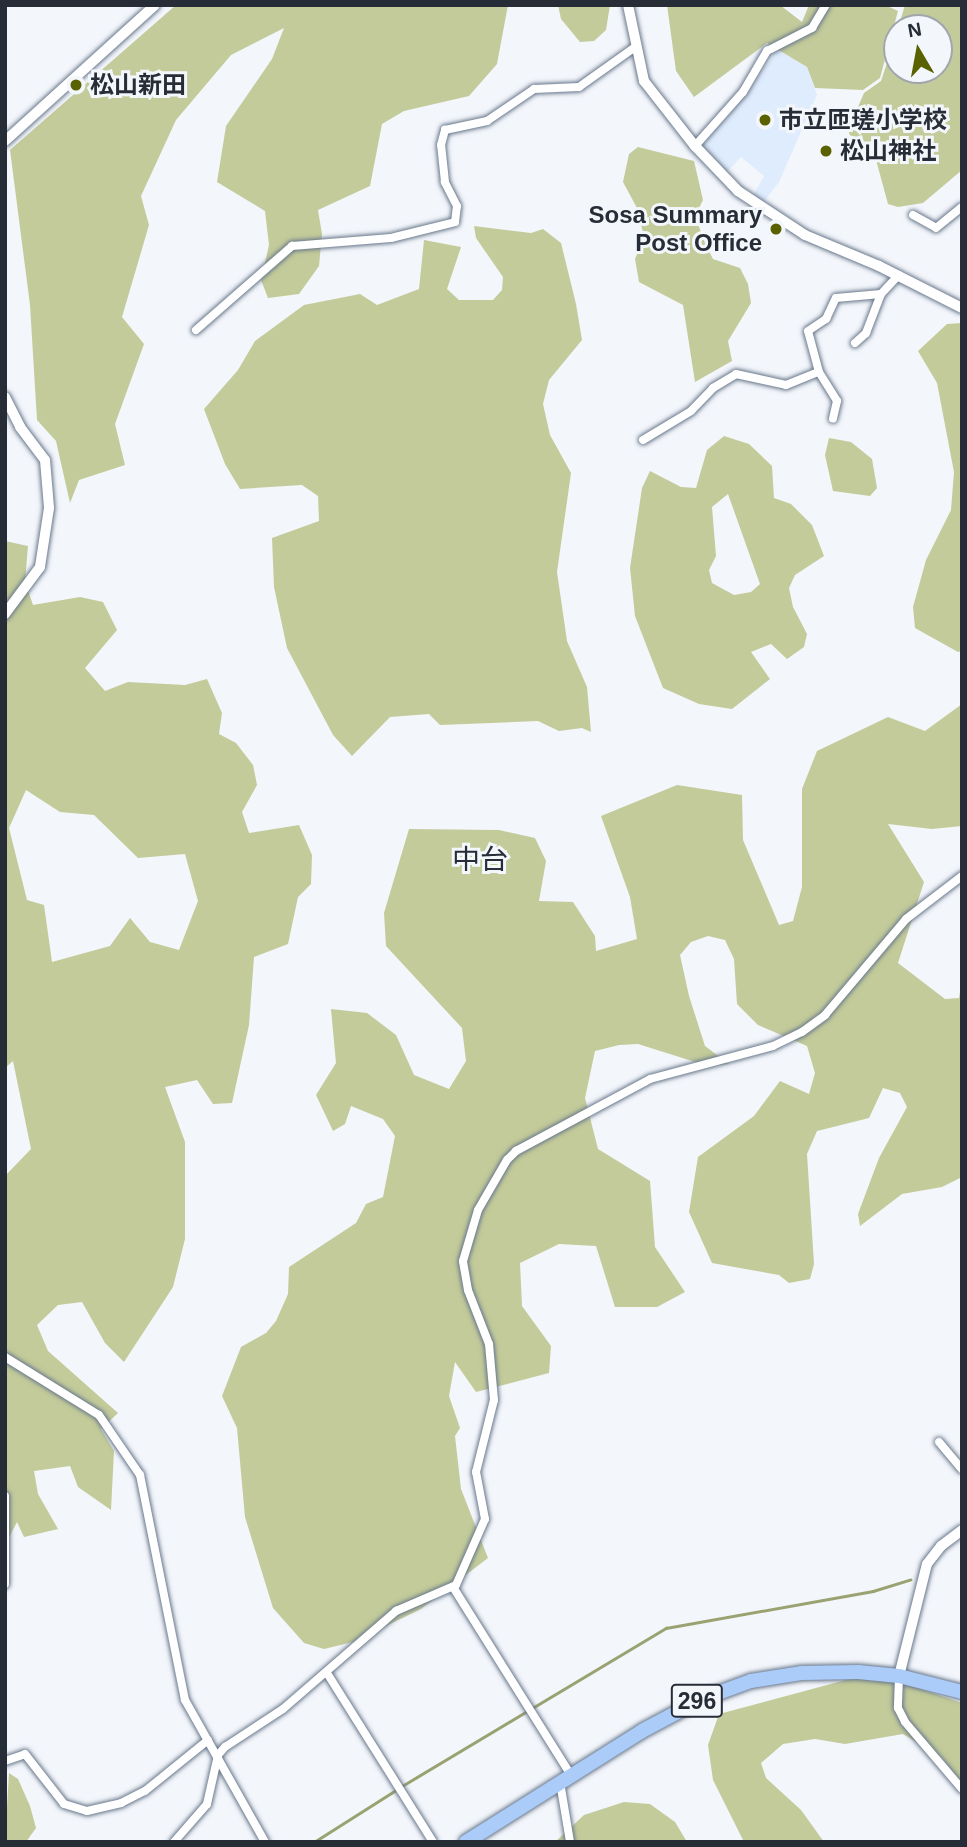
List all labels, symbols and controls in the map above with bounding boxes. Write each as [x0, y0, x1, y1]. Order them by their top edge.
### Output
north arrow [883, 14, 953, 84]
text: N [906, 18, 923, 41]
place label: 松山新田 [90, 71, 186, 99]
marker: 松山新田 [68, 77, 84, 93]
place label: 市立匝瑳小学校 [779, 106, 947, 134]
marker: 市立匝瑳小学校 [757, 112, 773, 128]
place label: 松山神社 [840, 137, 936, 165]
marker: 松山神社 [818, 143, 834, 159]
place label: Sosa Summary Post Office [589, 201, 762, 257]
marker: Sosa Summary Post Office [768, 221, 784, 237]
district label: 中台 [452, 843, 508, 877]
road number: 296 [671, 1682, 723, 1720]

